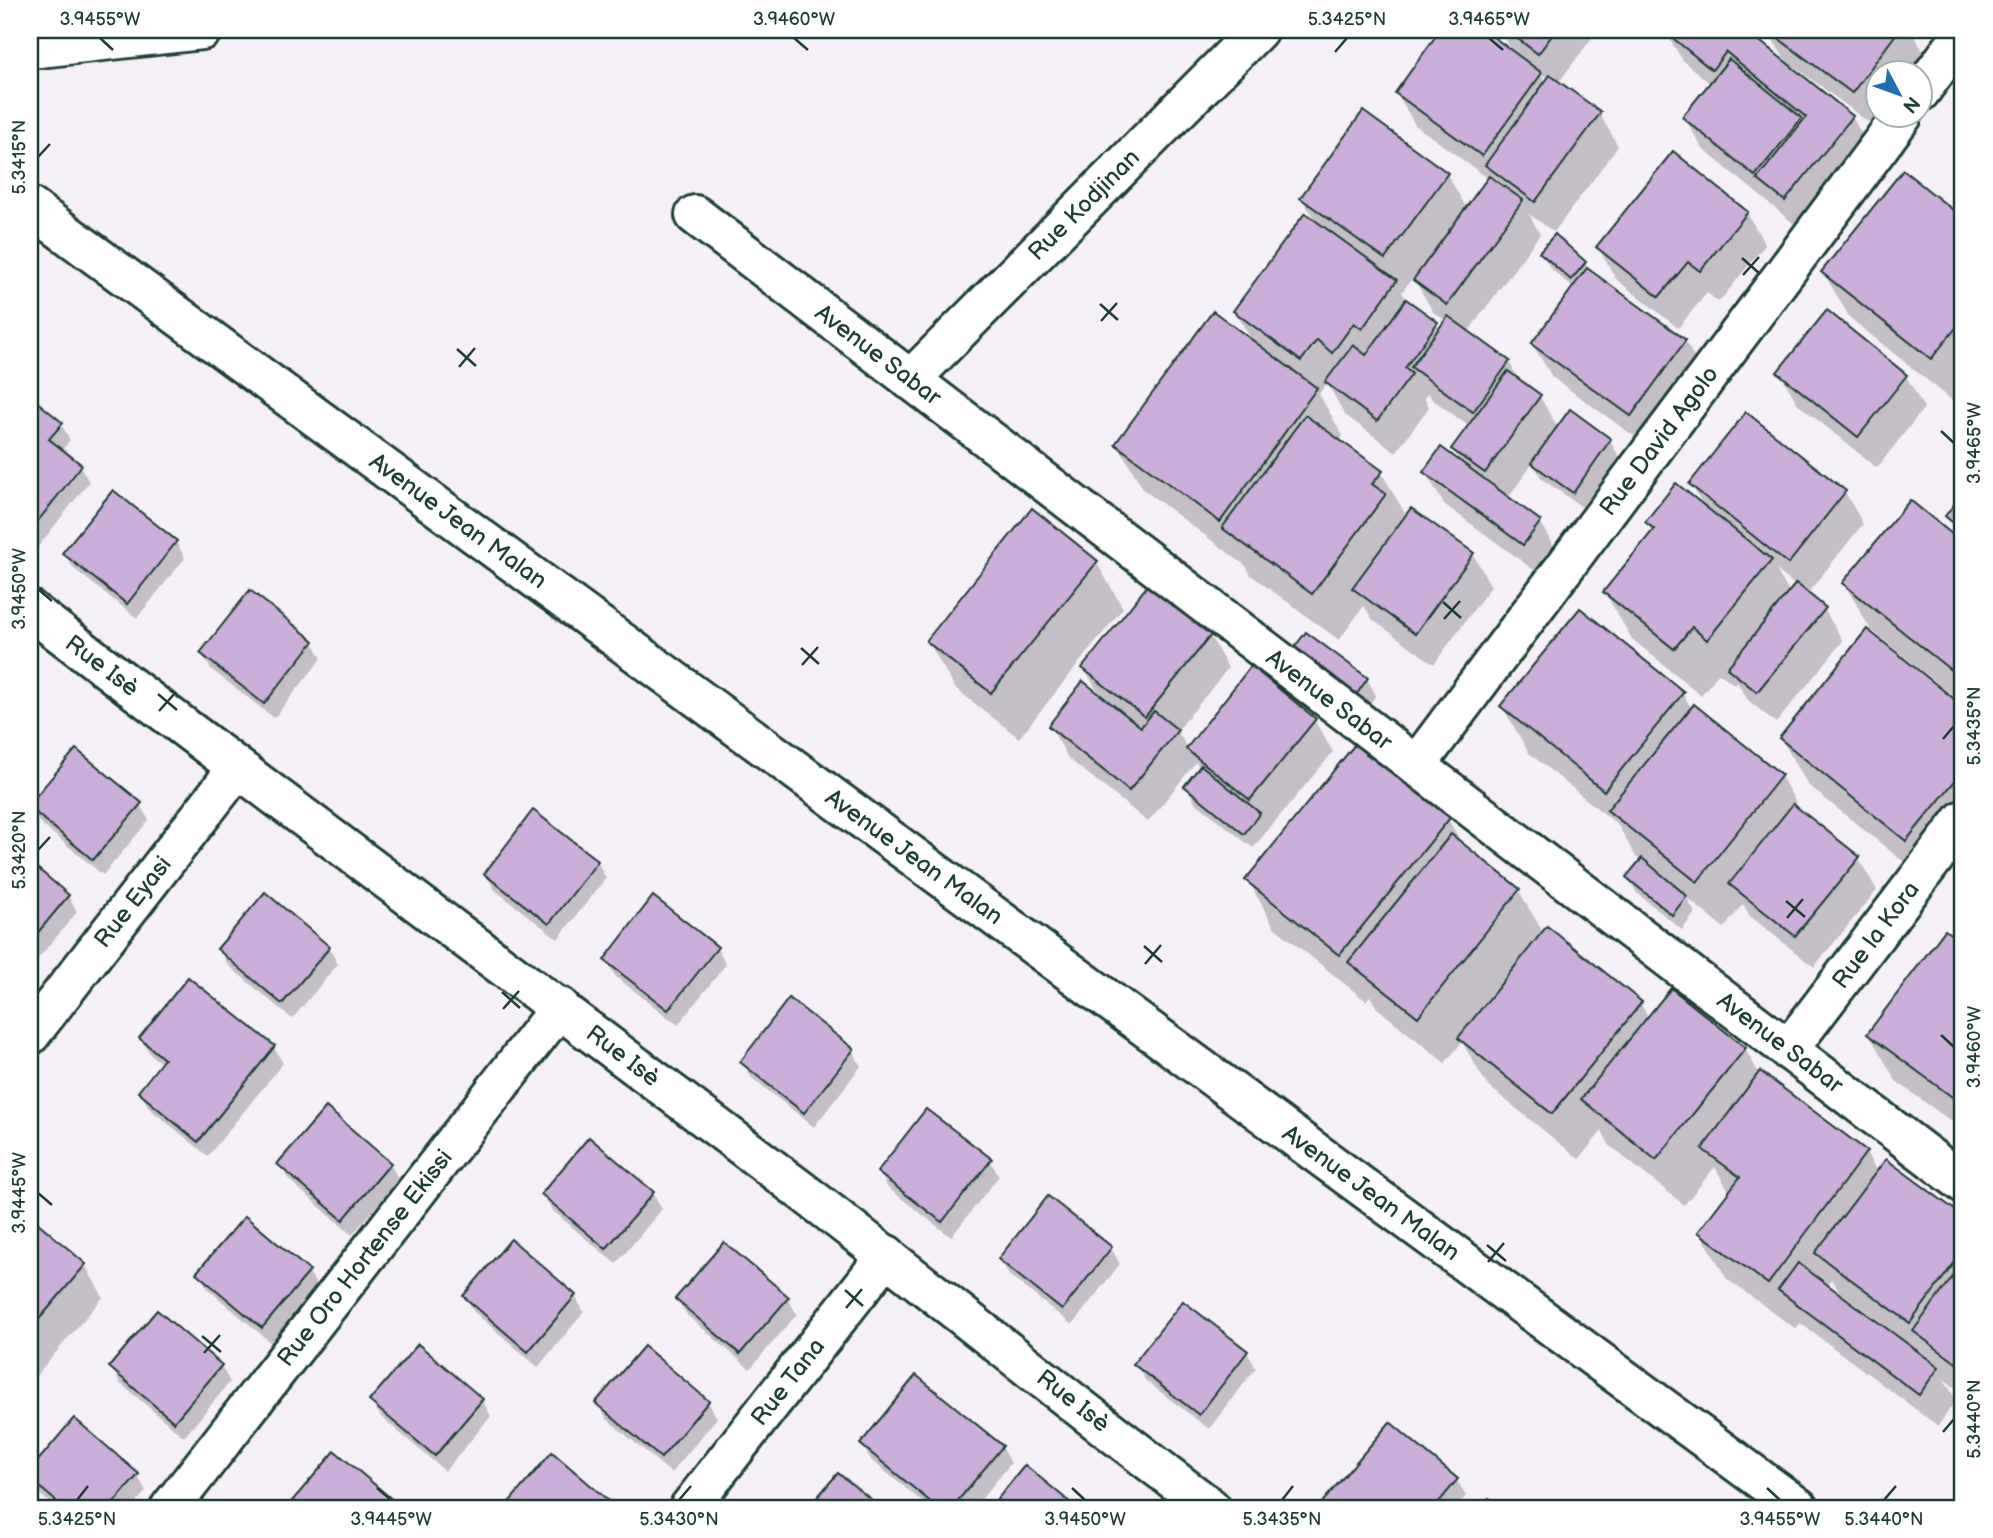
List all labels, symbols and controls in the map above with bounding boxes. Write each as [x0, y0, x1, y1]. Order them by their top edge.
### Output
text: 3.9455°W [59, 9, 141, 30]
text: 3.9460°W [753, 9, 836, 30]
text: 5.3425°N [1308, 9, 1386, 30]
text: 3.9465°W [1448, 9, 1530, 30]
north arrow [1864, 60, 1934, 130]
text: N [1897, 91, 1924, 117]
text: 5.3415°N [9, 120, 30, 194]
street label: Rue Kodjinan [1022, 143, 1146, 267]
street label: Avenue Sabar [809, 298, 947, 412]
street label: Rue David Agolo [1593, 360, 1725, 522]
text: 3.9465°W [1964, 402, 1985, 484]
street label: Avenue Jean Malan [364, 447, 552, 595]
text: 3.9450°W [9, 548, 30, 630]
street label: Rue Isè [59, 629, 145, 703]
street label: Avenue Sabar [1260, 643, 1398, 757]
text: 5.3435°N [1964, 687, 1985, 765]
street label: Avenue Jean Malan [820, 783, 1008, 931]
text: 5.3420°N [9, 811, 30, 889]
street label: Rue Eyasi [88, 850, 178, 954]
street label: Rue la Kora [1826, 876, 1926, 994]
street label: Avenue Sabar [1711, 986, 1849, 1100]
text: 3.9460°W [1964, 1005, 1985, 1088]
street label: Rue Isè [580, 1019, 666, 1093]
street label: Avenue Jean Malan [1277, 1119, 1465, 1267]
street label: Rue Oro Hortense Ekissi [271, 1144, 459, 1372]
text: 3.9445°W [9, 1152, 30, 1234]
street label: Rue Tana [745, 1332, 831, 1432]
street label: Rue Isè [1031, 1363, 1115, 1439]
text: 5.3440°N [1964, 1379, 1985, 1459]
text: 5.3425°N [38, 1509, 116, 1530]
text: 3.9445°W [350, 1509, 432, 1530]
text: 5.3430°N [639, 1509, 719, 1530]
text: 3.9450°W [1044, 1509, 1126, 1530]
text: 5.3435°N [1243, 1509, 1321, 1530]
text: 3.9455°W [1739, 1509, 1821, 1530]
text: 5.3440°N [1844, 1509, 1924, 1530]

